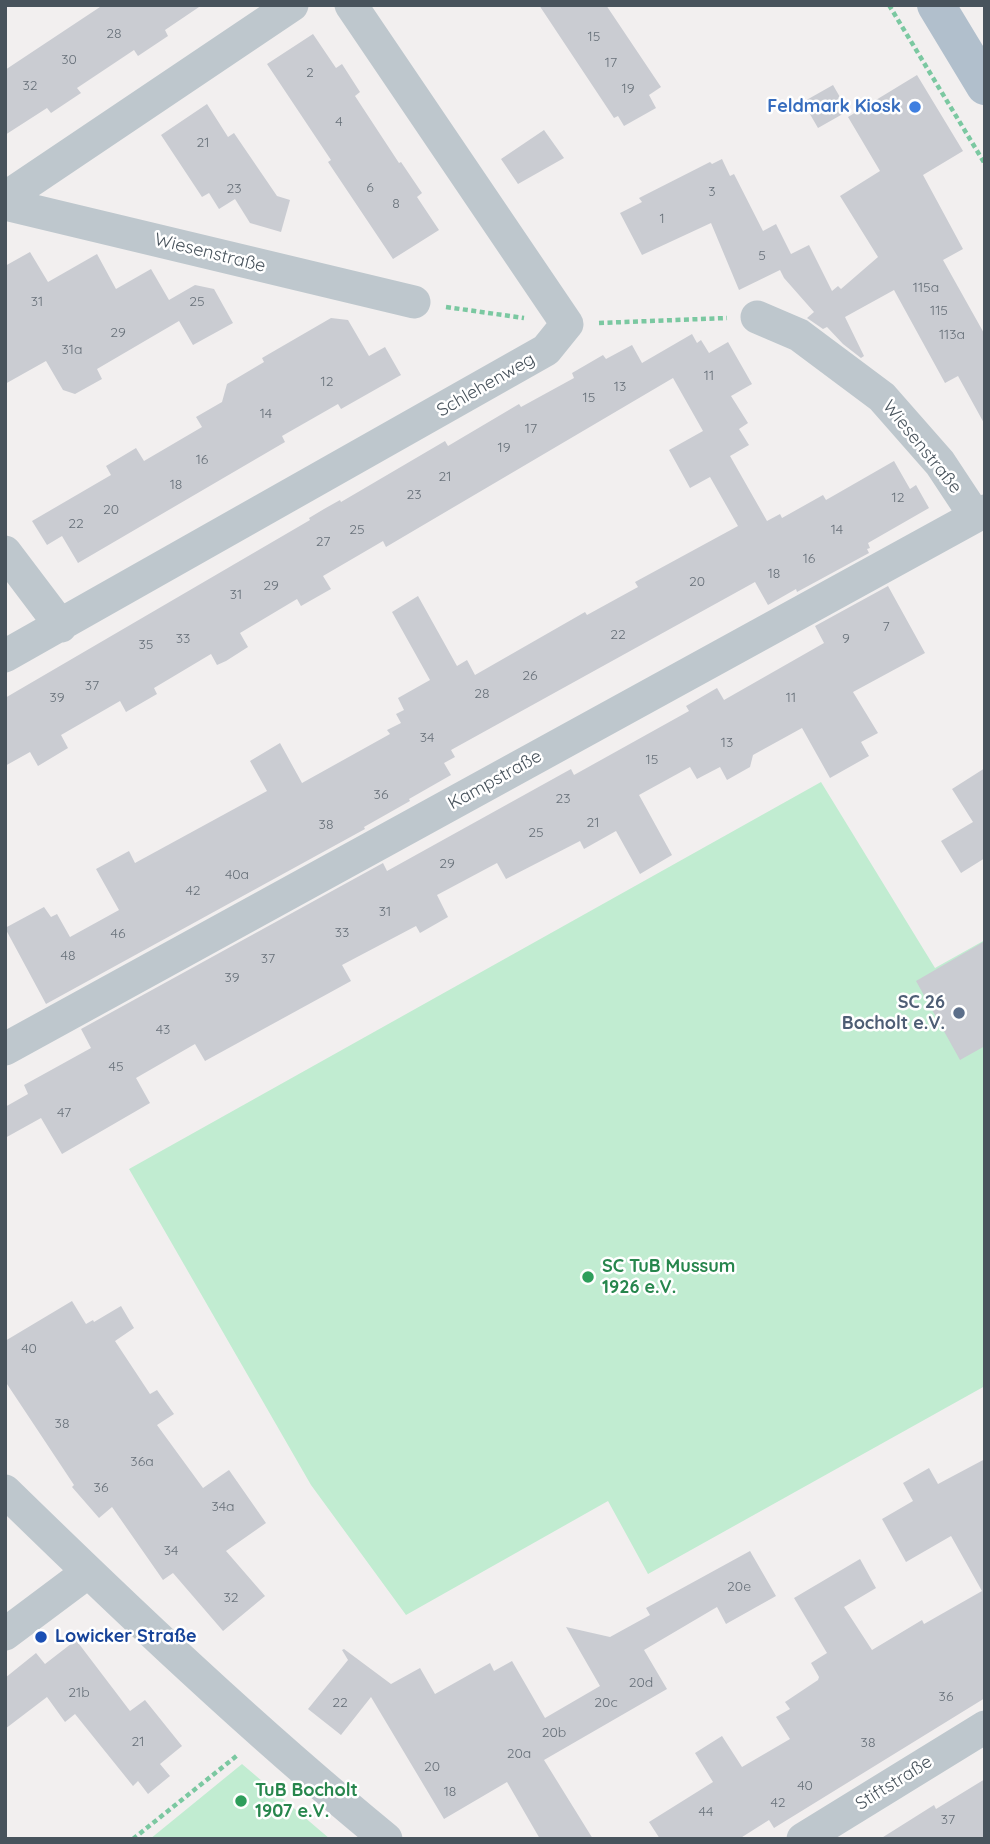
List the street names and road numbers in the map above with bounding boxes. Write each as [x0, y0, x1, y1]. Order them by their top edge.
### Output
street label: Wiesenstraße [152, 229, 268, 277]
street label: Schlehenweg [433, 348, 539, 422]
street label: Wiesenstraße [878, 396, 966, 498]
street label: Kampstraße [444, 745, 546, 815]
street label: Stiftstraße [852, 1751, 936, 1815]

